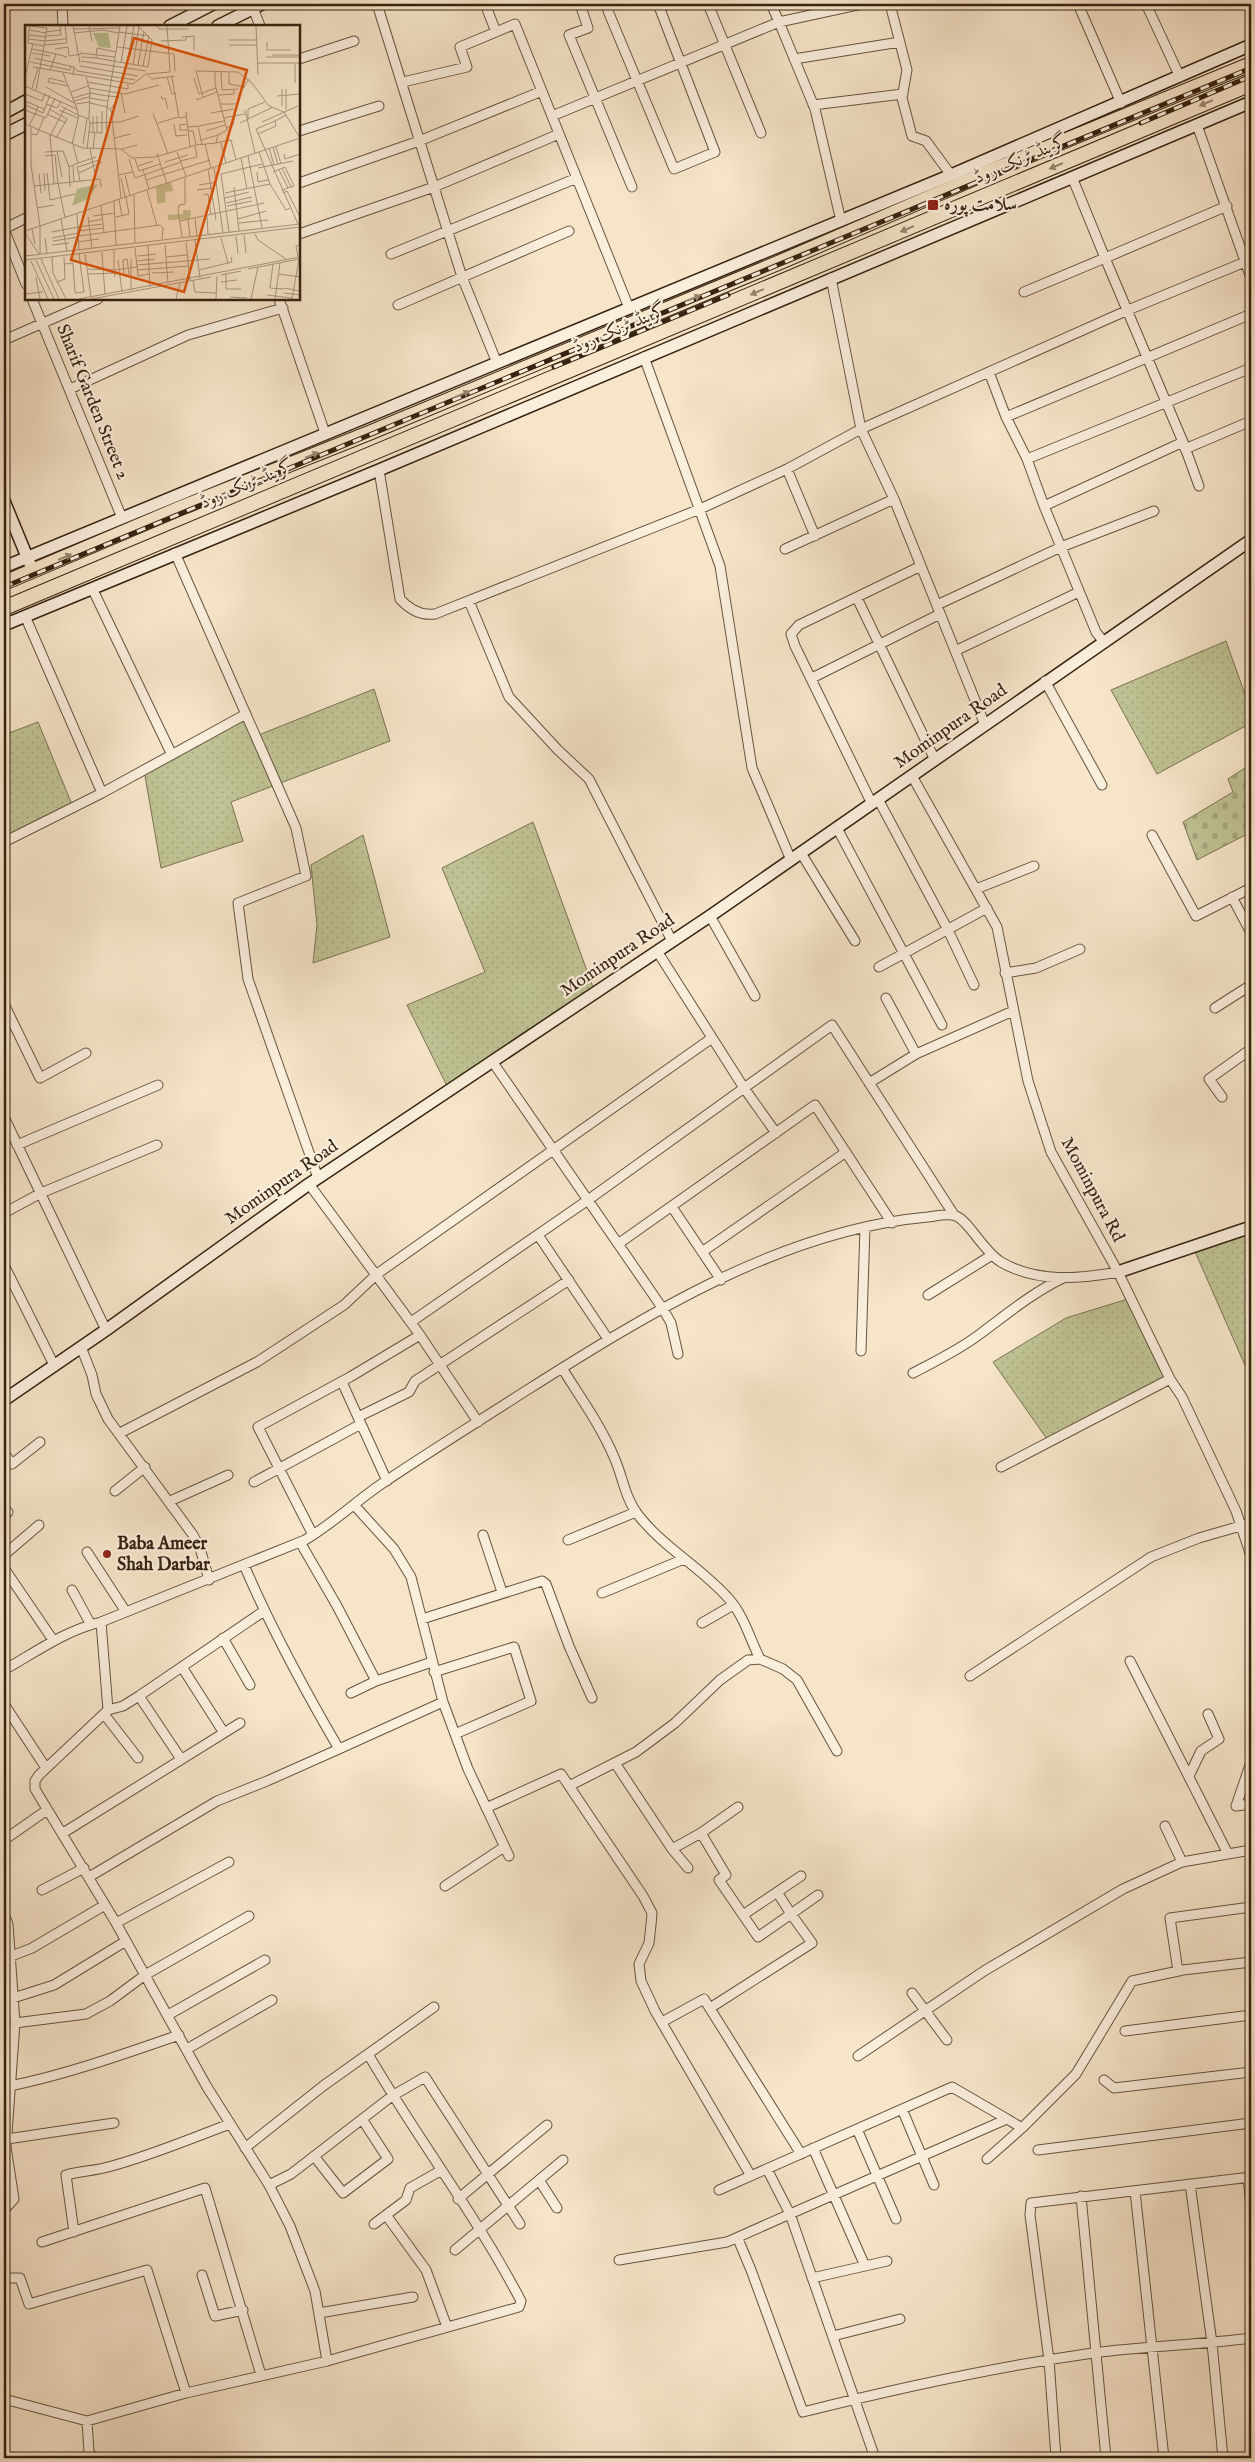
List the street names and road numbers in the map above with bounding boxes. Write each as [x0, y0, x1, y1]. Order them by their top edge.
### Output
street label: گرینڈ ٹرنک روڈ [970, 128, 1071, 190]
street label: گرینڈ ٹرنک روڈ [569, 297, 670, 359]
street label: Sharif Garden Street 2 [50, 321, 134, 483]
street label: گرینڈ ٹرنک روڈ [196, 453, 297, 515]
street label: Mominpura Road [890, 679, 1012, 774]
street label: Mominpura Road [557, 909, 680, 1003]
street label: Mominpura Rd [1055, 1134, 1129, 1247]
street label: Mominpura Road [221, 1135, 343, 1230]

